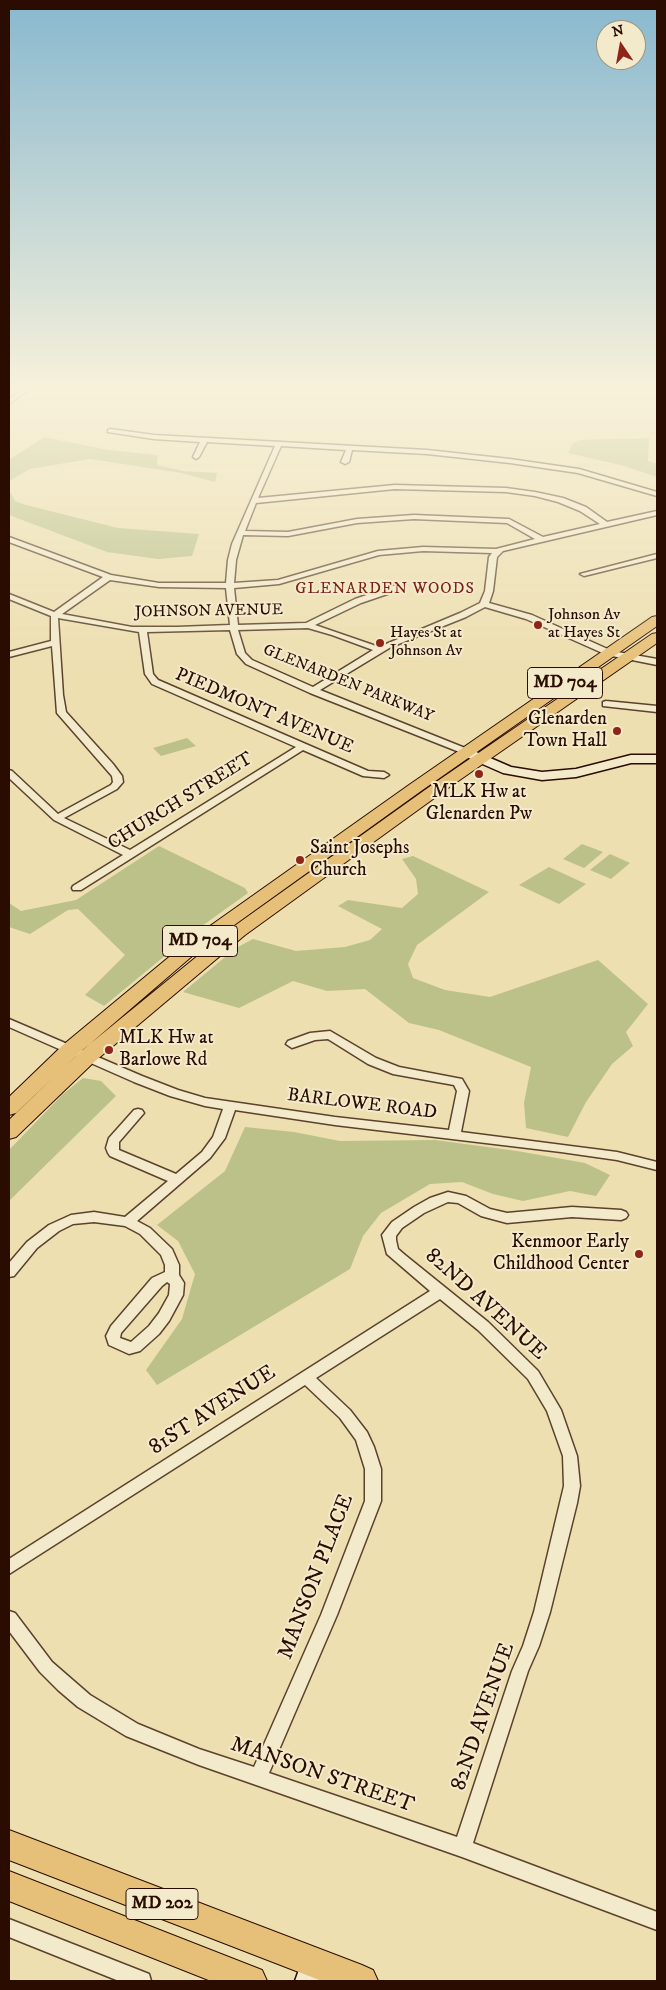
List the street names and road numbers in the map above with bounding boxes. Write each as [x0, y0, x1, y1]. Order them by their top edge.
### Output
street label: JOHNSON AVENUE [135, 601, 283, 623]
street label: GLENARDEN PARKWAY [260, 641, 436, 727]
street label: PIEDMONT AVENUE [171, 664, 357, 760]
road number: MD 704 [528, 668, 602, 698]
street label: CHURCH STREET [104, 748, 258, 856]
road number: MD 704 [162, 926, 238, 956]
street label: BARLOWE ROAD [286, 1085, 438, 1125]
street label: 82ND AVENUE [419, 1243, 551, 1367]
street label: 81ST AVENUE [145, 1360, 281, 1462]
street label: MANSON PLACE [273, 1491, 361, 1663]
street label: 82ND AVENUE [446, 1640, 522, 1794]
street label: MANSON STREET [227, 1732, 417, 1820]
road number: MD 202 [126, 1888, 198, 1920]

